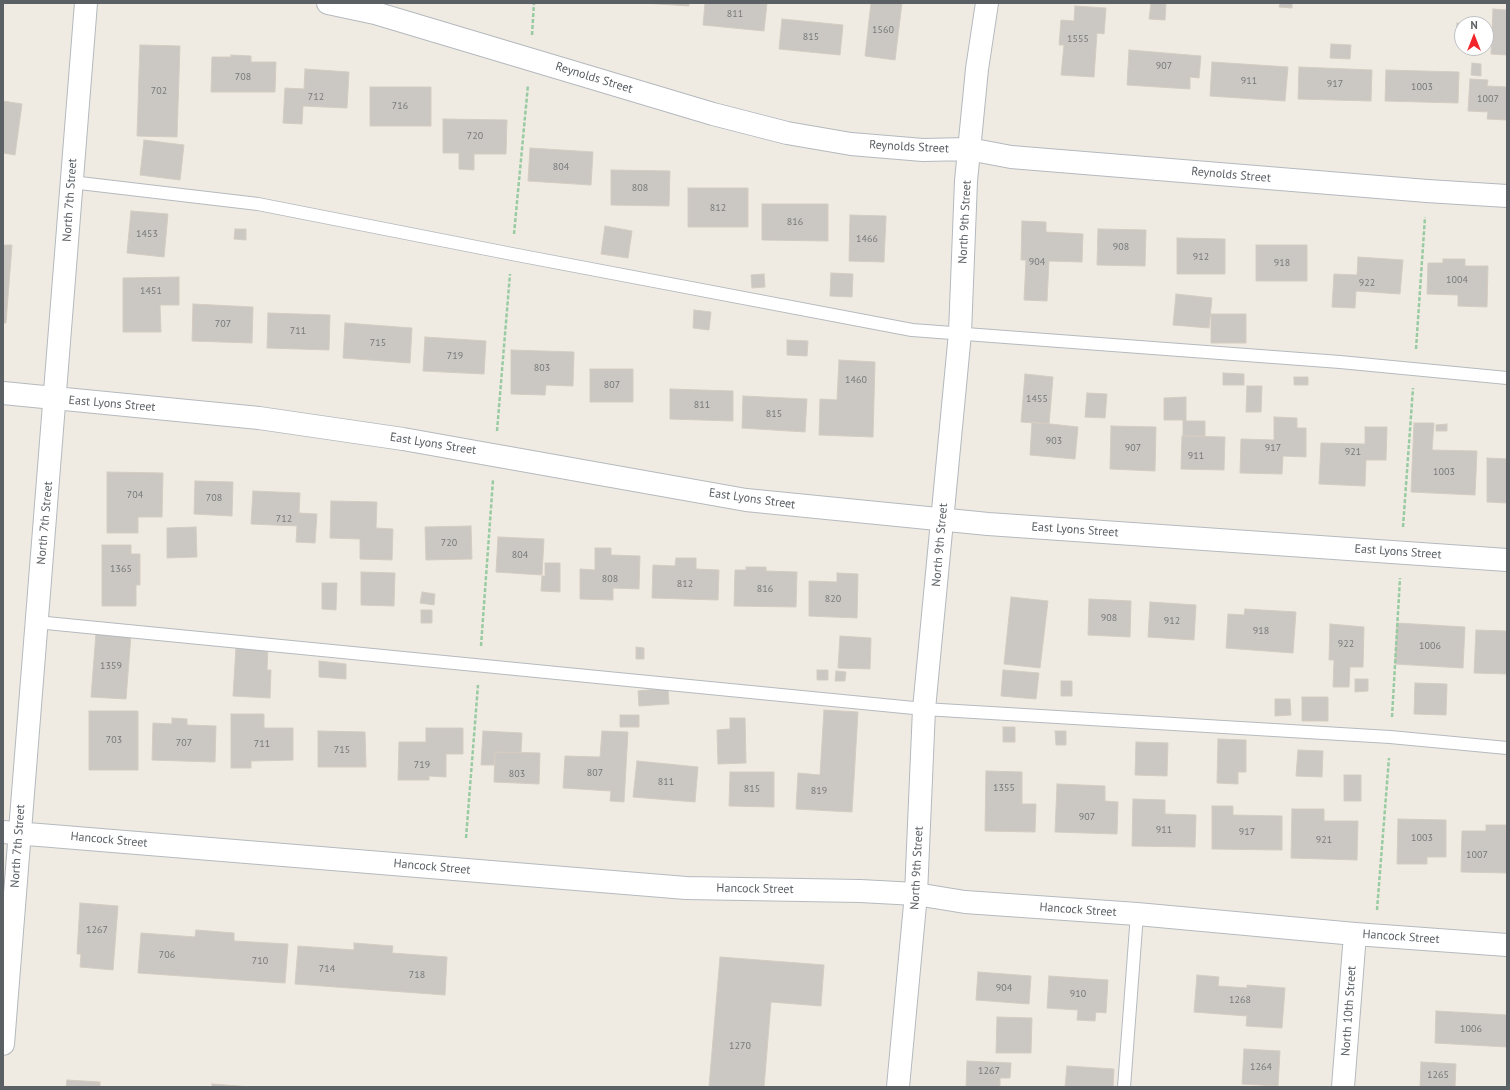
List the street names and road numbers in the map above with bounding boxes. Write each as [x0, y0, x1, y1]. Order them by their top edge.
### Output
street label: Reynolds Street [554, 59, 634, 97]
street label: Reynolds Street [869, 138, 949, 156]
street label: North 7th Street [60, 158, 80, 242]
street label: Reynolds Street [1191, 164, 1271, 186]
street label: North 9th Street [956, 180, 974, 264]
street label: East Lyons Street [68, 393, 156, 415]
street label: East Lyons Street [389, 430, 477, 458]
street label: North 7th Street [34, 481, 56, 565]
street label: East Lyons Street [708, 486, 796, 512]
street label: North 9th Street [929, 503, 951, 587]
street label: East Lyons Street [1031, 520, 1119, 540]
street label: East Lyons Street [1354, 542, 1442, 562]
street label: North 7th Street [8, 804, 28, 888]
street label: North 9th Street [908, 826, 926, 910]
street label: Hancock Street [70, 829, 148, 851]
street label: Hancock Street [393, 856, 471, 878]
street label: Hancock Street [716, 881, 794, 897]
street label: Hancock Street [1039, 900, 1117, 920]
street label: Hancock Street [1362, 927, 1440, 947]
street label: North 10th Street [1339, 965, 1359, 1057]

